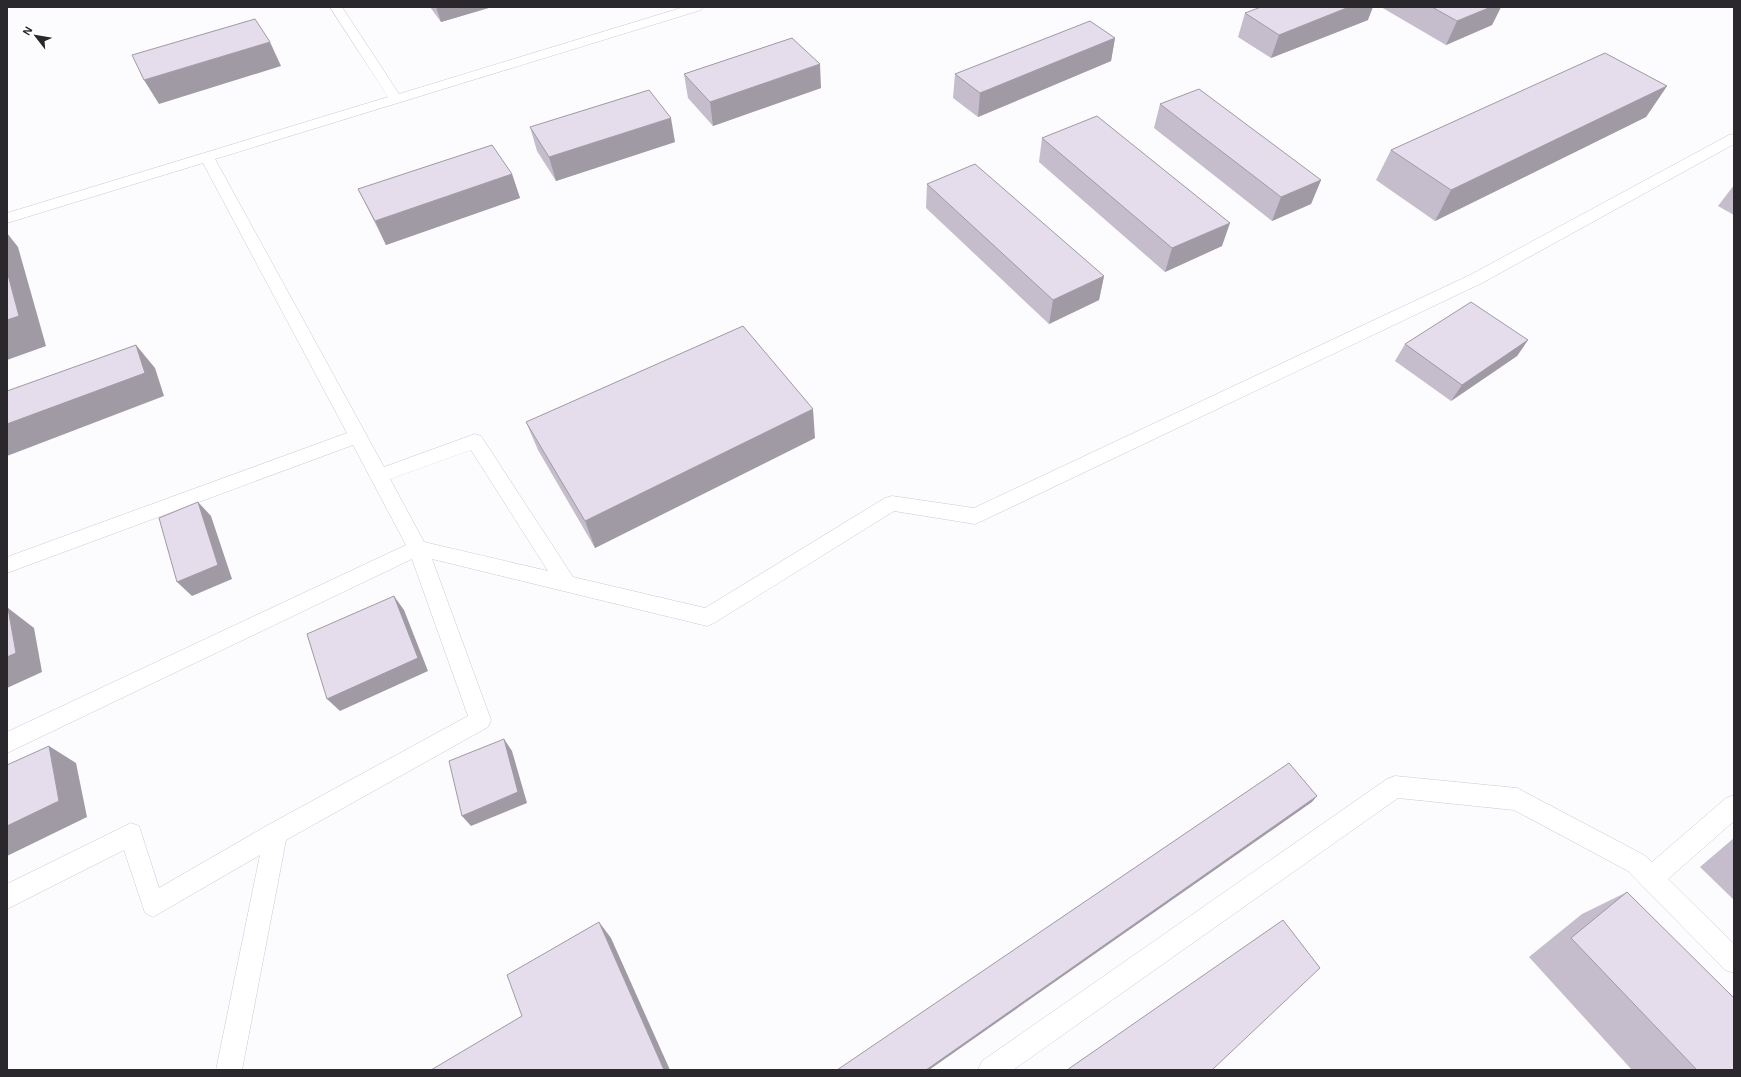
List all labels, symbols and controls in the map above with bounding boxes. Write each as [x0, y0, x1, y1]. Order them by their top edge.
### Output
north arrow [16, 16, 56, 56]
text: N [20, 24, 35, 37]

